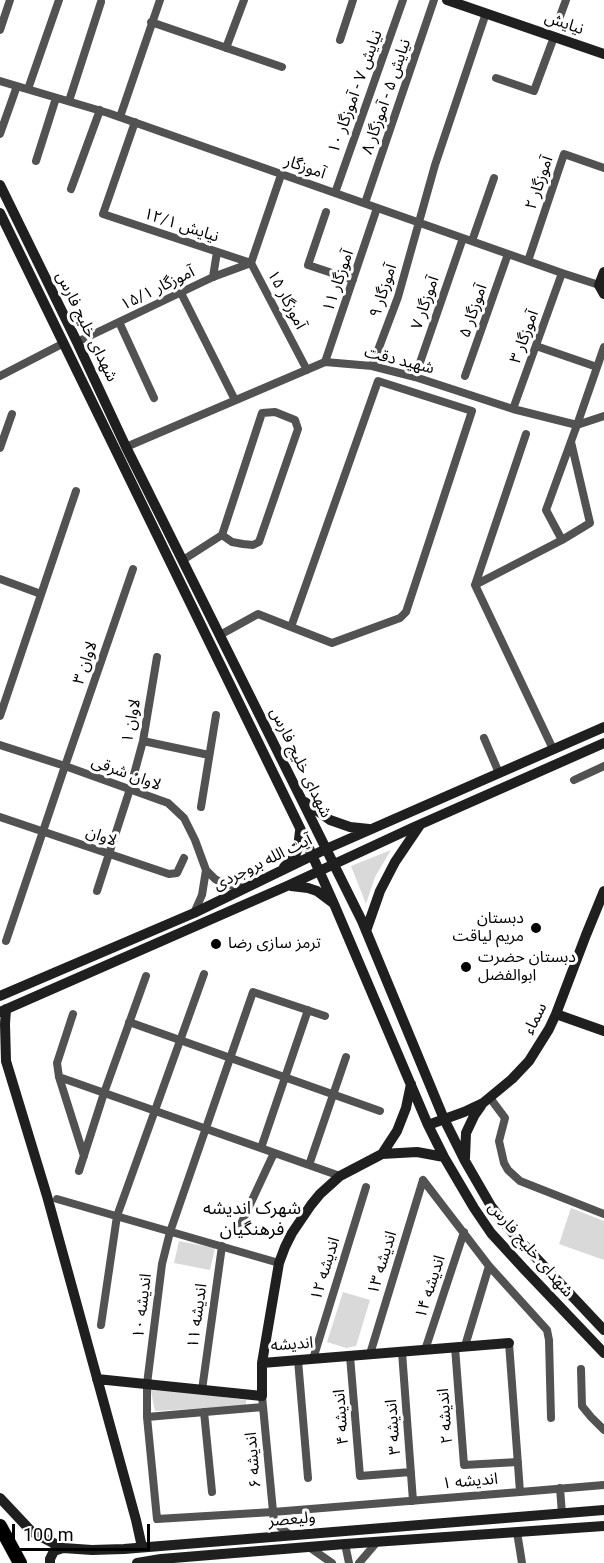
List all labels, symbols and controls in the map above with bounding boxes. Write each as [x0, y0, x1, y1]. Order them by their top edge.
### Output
street label: نیایش [542, 8, 586, 40]
street label: نیایش ۷ - آموزگار ۱۰ [325, 28, 387, 156]
street label: نیایش ۵ - آموزگار ۸ [358, 37, 416, 157]
street label: آموزگار [282, 152, 328, 184]
street label: آموزگار ۲ [522, 154, 558, 212]
street label: نیایش ۱۲/۱ [141, 205, 221, 247]
street label: آموزگار ۱۱ [319, 247, 359, 315]
street label: آموزگار ۹ [366, 262, 402, 320]
street label: آموزگار ۱۵/۱ [118, 263, 198, 315]
street label: آموزگار ۱۵ [262, 267, 310, 333]
street label: شهدای خلیج فارس [51, 269, 121, 385]
street label: آموزگار ۷ [408, 274, 444, 332]
street label: آموزگار ۵ [456, 282, 492, 340]
street label: آموزگار ۳ [507, 308, 543, 366]
street label: شهید دقت [362, 343, 436, 379]
street label: لاوان ۳ [70, 639, 102, 687]
street label: لاوان ۱ [118, 697, 146, 745]
street label: شهدای خلیج فارس [265, 705, 335, 821]
street label: لاوان شرقی [89, 753, 163, 795]
street label: لاوان [83, 823, 119, 851]
street label: آیت الله بروجردی [211, 831, 315, 895]
place label: دبستان مریم لیاقت [453, 909, 524, 947]
marker: دبستان مریم لیاقت [529, 921, 543, 935]
place label: ترمز سازی رضا [228, 934, 321, 954]
marker: ترمز سازی رضا [209, 937, 223, 951]
place label: دبستان حضرت ابوالفضل [478, 948, 576, 986]
marker: دبستان حضرت ابوالفضل [459, 960, 473, 974]
street label: سماء [520, 1000, 552, 1038]
district label: شهرک اندیشه فرهنگیان [203, 1198, 301, 1240]
street label: شهدای خلیج فارس [483, 1198, 577, 1302]
street label: اندیشه ۱۳ [364, 1229, 402, 1297]
street label: اندیشه ۱۲ [307, 1235, 345, 1303]
street label: اندیشه ۱۴ [412, 1253, 450, 1321]
street label: اندیشه ۱۰ [130, 1273, 156, 1339]
street label: اندیشه ۱۱ [184, 1282, 212, 1350]
street label: اندیشه [270, 1334, 314, 1356]
street label: اندیشه ۲ [434, 1387, 458, 1445]
street label: اندیشه ۴ [330, 1388, 354, 1446]
street label: اندیشه ۳ [382, 1398, 406, 1456]
street label: اندیشه ۶ [242, 1431, 266, 1489]
street label: اندیشه ۱ [441, 1470, 499, 1494]
street label: ولیعصر [268, 1508, 316, 1532]
scale bar [15, 1512, 153, 1550]
text: 100 m [23, 1524, 74, 1545]

